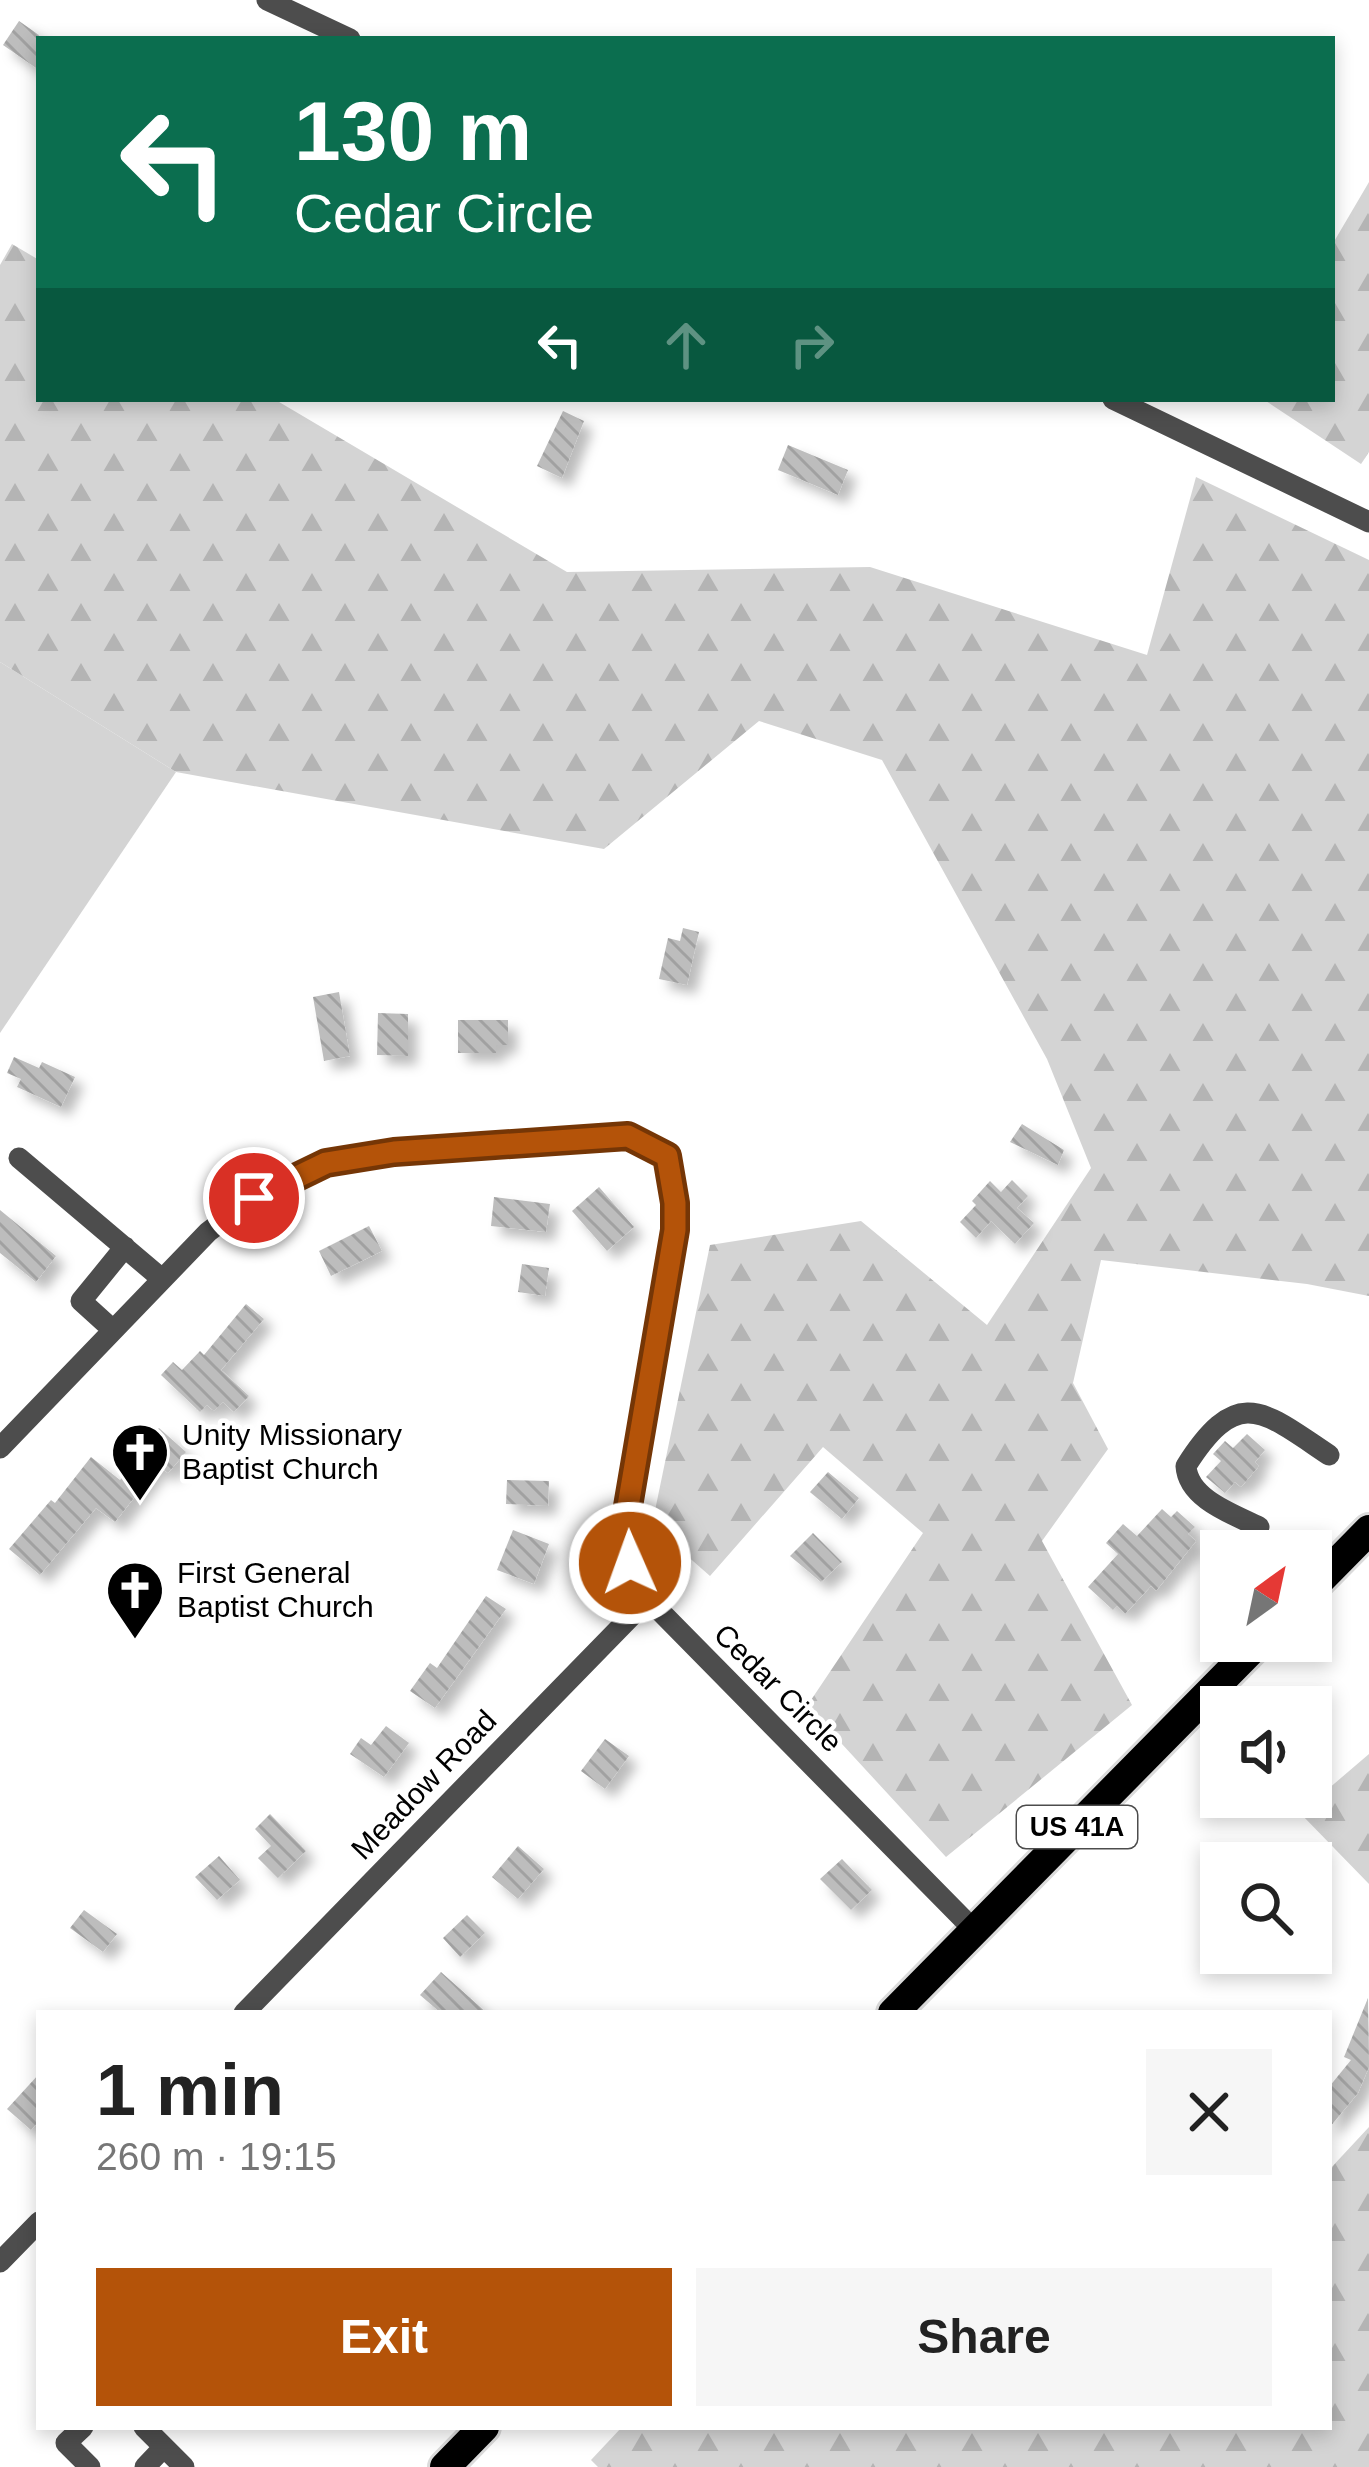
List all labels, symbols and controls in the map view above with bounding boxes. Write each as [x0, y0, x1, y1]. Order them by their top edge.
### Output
icon: left [96, 84, 252, 240]
text: 130 m [294, 84, 532, 178]
text: Cedar Circle [294, 183, 594, 243]
icon: left [527, 312, 593, 378]
icon: ahead [653, 312, 719, 378]
icon: right [779, 312, 845, 378]
pin [203, 1147, 305, 1249]
icon: arrive [221, 1165, 287, 1231]
place label: Unity Missionary Baptist Church [182, 1418, 402, 1485]
church icon: Unity Missionary Baptist Church [109, 1421, 171, 1503]
position arrow [567, 1500, 693, 1626]
north arrow [1200, 1530, 1332, 1662]
map controls [1200, 1530, 1332, 1974]
place label: First General Baptist Church [177, 1556, 374, 1623]
church icon: First General Baptist Church [104, 1559, 166, 1641]
street label: Cedar Circle [708, 1617, 849, 1758]
button: sound [1200, 1686, 1332, 1818]
street label: Meadow Road [345, 1704, 503, 1866]
road number: US 41A [1017, 1806, 1137, 1848]
button: search [1200, 1842, 1332, 1974]
button: close [1146, 2049, 1272, 2175]
text: 1 min [96, 2050, 284, 2130]
text: 260 m · 19:15 [96, 2135, 337, 2178]
button: Exit [96, 2268, 672, 2406]
button: Share [696, 2268, 1272, 2406]

